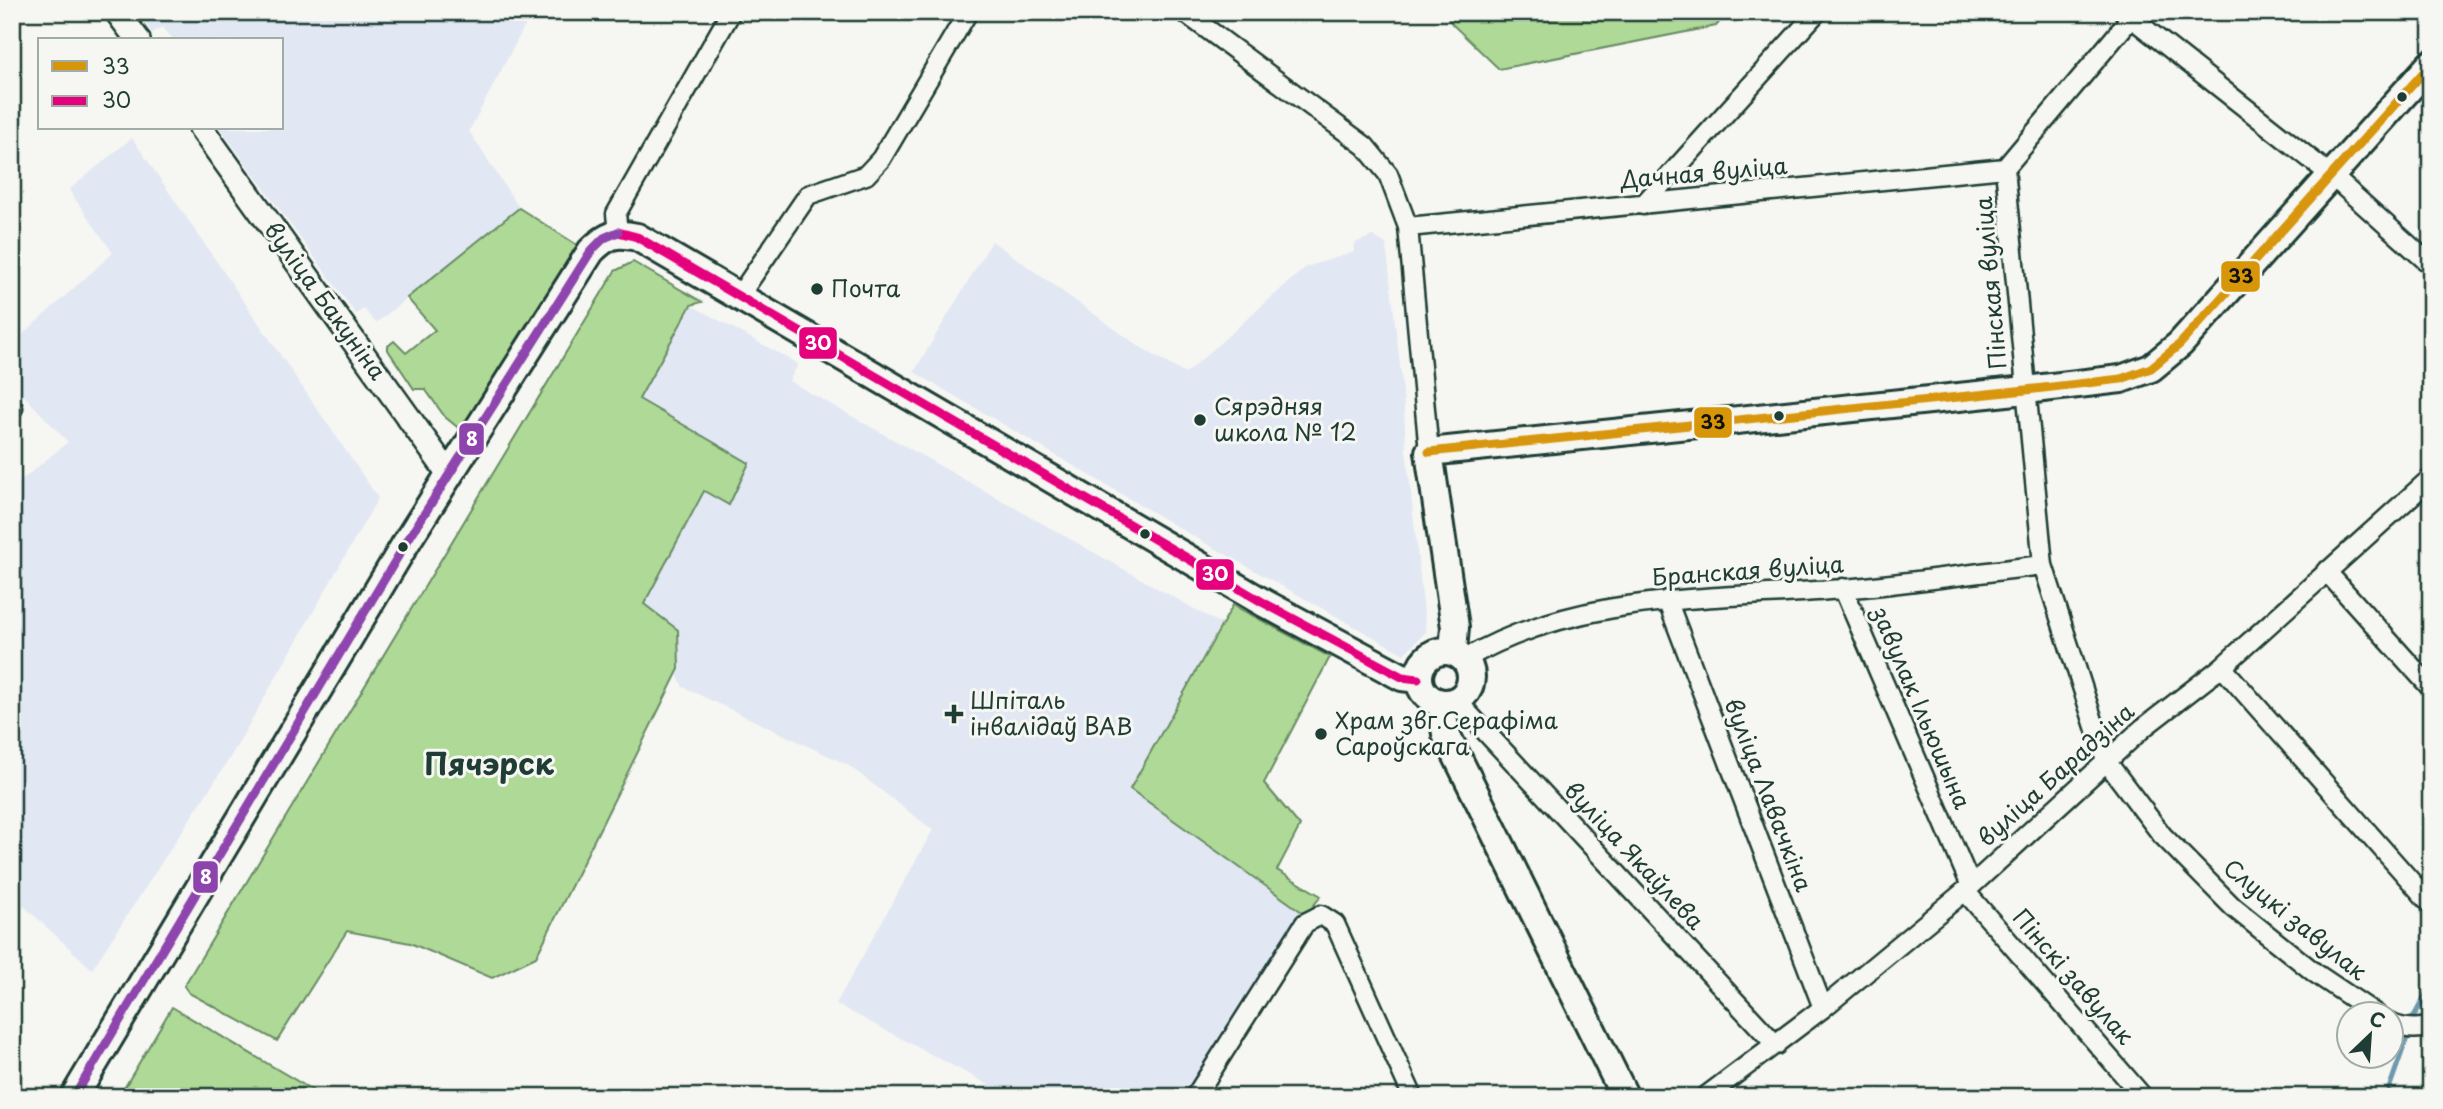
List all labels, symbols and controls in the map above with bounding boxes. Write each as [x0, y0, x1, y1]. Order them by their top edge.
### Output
legend [38, 38, 284, 130]
text: 33 [102, 49, 130, 81]
text: 30 [102, 83, 131, 115]
unlabelled marker [2395, 90, 2409, 104]
street label: Дачная вуліца [1618, 147, 1789, 196]
street label: Пінская вуліца [1965, 195, 2014, 371]
street label: вуліца Бакуніна [257, 214, 396, 387]
line badge: 33 [2220, 260, 2261, 293]
text: 33 [2229, 261, 2253, 289]
place label: Почта [831, 270, 901, 305]
marker: Почта [809, 281, 825, 297]
line badge: 30 [798, 326, 838, 360]
text: 30 [805, 328, 831, 356]
place label: Сярэдняя школа № 12 [1214, 388, 1357, 449]
line badge: 33 [1693, 406, 1733, 439]
text: 33 [1701, 407, 1725, 435]
unlabelled marker [1772, 409, 1786, 423]
marker: Сярэдняя школа № 12 [1192, 412, 1208, 428]
line badge: 8 [458, 422, 485, 456]
text: 8 [466, 424, 478, 452]
unlabelled marker [1138, 527, 1152, 541]
unlabelled marker [396, 540, 410, 554]
street label: Бранская вуліца [1651, 545, 1845, 594]
line badge: 30 [1195, 558, 1235, 591]
text: 30 [1202, 559, 1228, 587]
street label: завулак Ільюшына [1863, 600, 1981, 815]
place label: Шпіталь інвалідаў ВАВ [970, 682, 1132, 743]
street label: вуліца Лавачкіна [1716, 693, 1823, 897]
street label: вуліца Барадзіна [1969, 693, 2142, 854]
place label: Храм звг.Серафіма Сароўскага [1335, 702, 1558, 763]
marker: Шпіталь інвалідаў ВАВ [944, 704, 964, 724]
marker: Храм звг.Серафіма Сароўскага [1313, 726, 1329, 742]
district label: Пячэрск [424, 740, 555, 785]
street label: вуліца Якаўлева [1557, 773, 1714, 938]
street label: Слуцкі завулак [2216, 850, 2376, 988]
line badge: 8 [192, 860, 219, 894]
text: 8 [200, 862, 212, 890]
street label: Пінскі завулак [2005, 900, 2143, 1052]
north arrow [2334, 1000, 2404, 1070]
text: С [2365, 1003, 2390, 1034]

